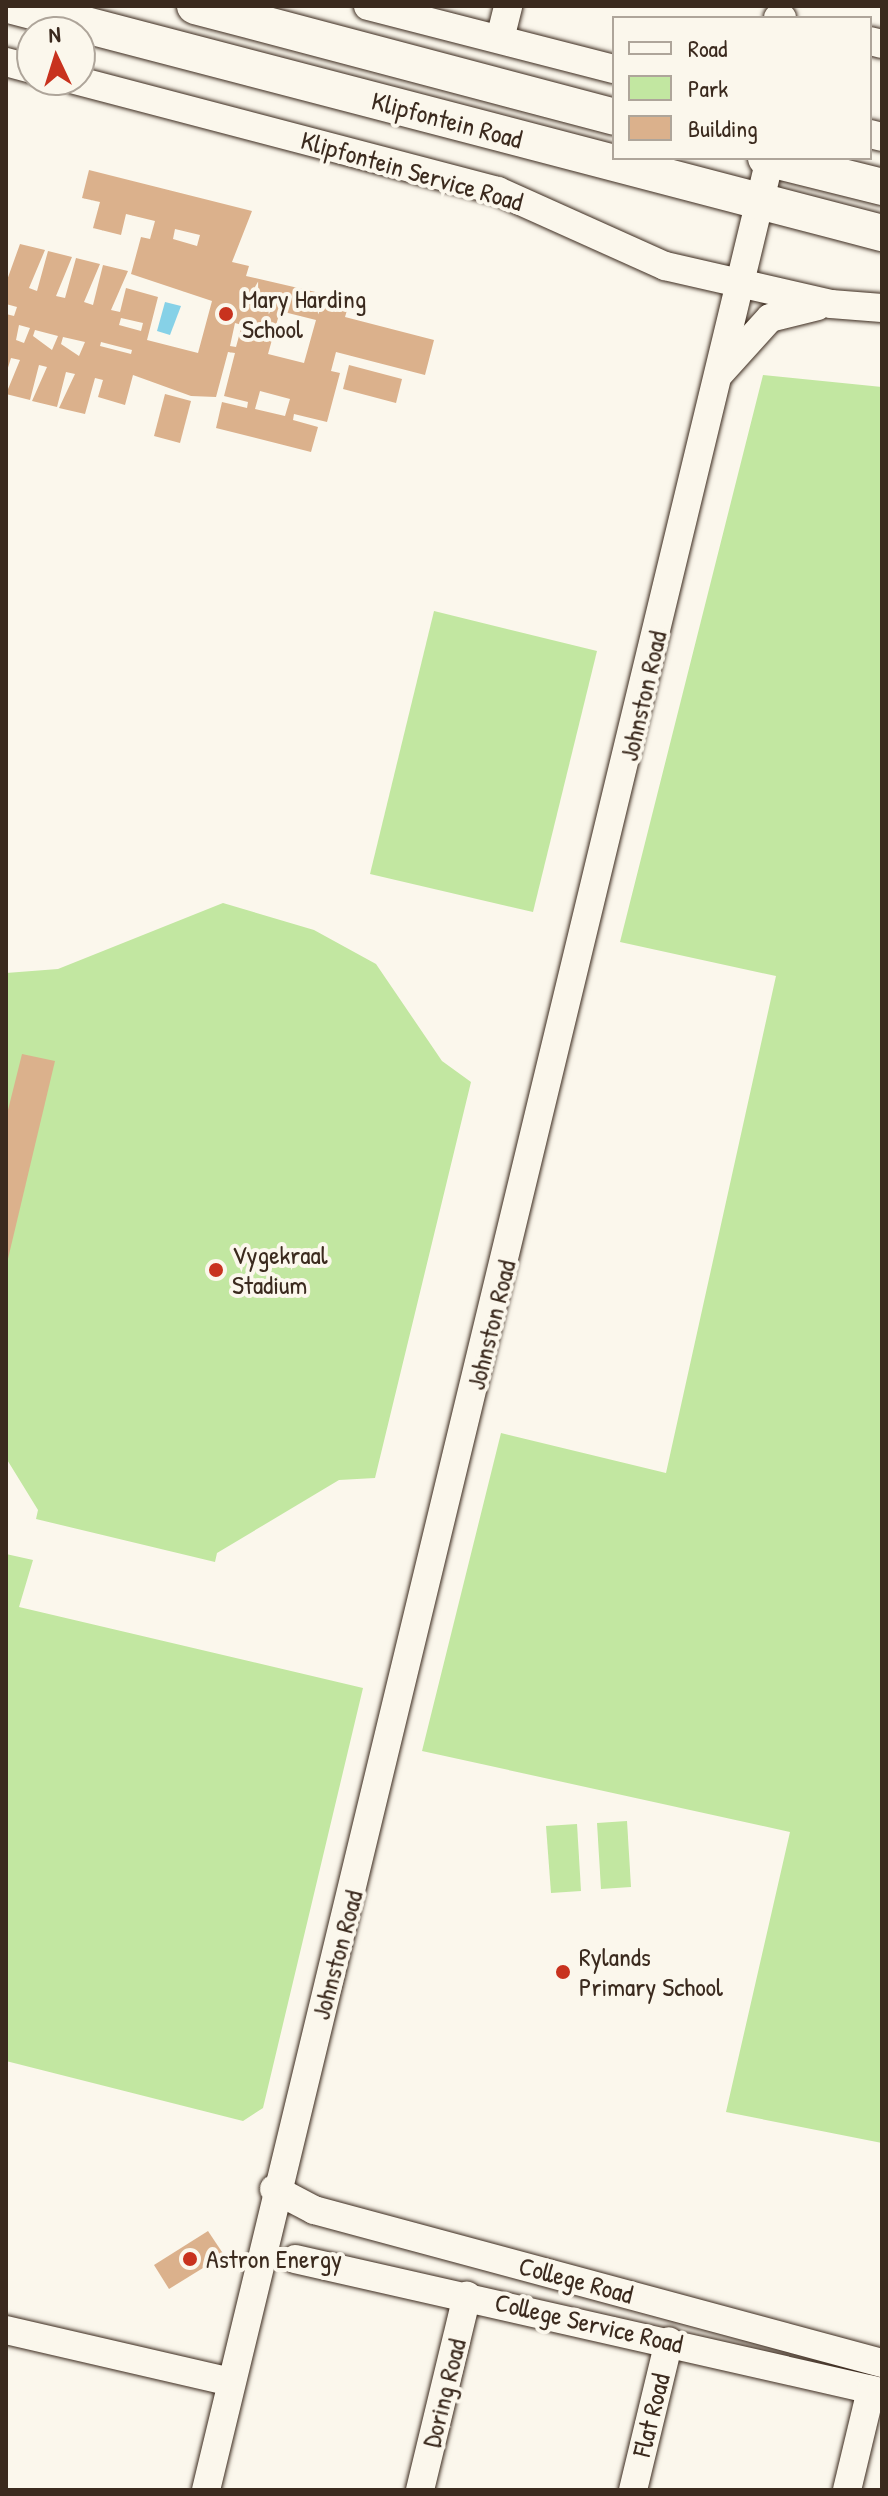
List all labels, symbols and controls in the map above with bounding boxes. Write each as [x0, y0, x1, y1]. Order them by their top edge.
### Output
north arrow [16, 16, 96, 96]
legend [612, 16, 872, 160]
text: N [48, 19, 61, 49]
text: Road [688, 32, 727, 64]
text: Park [688, 72, 728, 104]
street label: Klipfontein Road [368, 85, 526, 155]
text: Building [688, 112, 758, 144]
street label: Klipfontein Service Road [297, 124, 527, 218]
place label: Mary Harding School [242, 283, 366, 344]
marker: Mary Harding School [217, 305, 235, 323]
street label: Johnston Road [613, 628, 673, 764]
place label: Vygekraal Stadium [232, 1239, 328, 1300]
street label: Johnston Road [460, 1257, 522, 1393]
marker: Vygekraal Stadium [207, 1261, 225, 1279]
street label: Johnston Road [305, 1887, 369, 2023]
place label: Rylands Primary School [579, 1941, 723, 2002]
marker: Rylands Primary School [554, 1963, 572, 1981]
place label: Astron Energy [206, 2243, 342, 2275]
marker: Astron Energy [181, 2250, 199, 2268]
street label: College Road [516, 2250, 636, 2310]
street label: College Service Road [492, 2286, 686, 2360]
street label: Doring Road [415, 2336, 473, 2450]
street label: Flat Road [626, 2370, 676, 2460]

